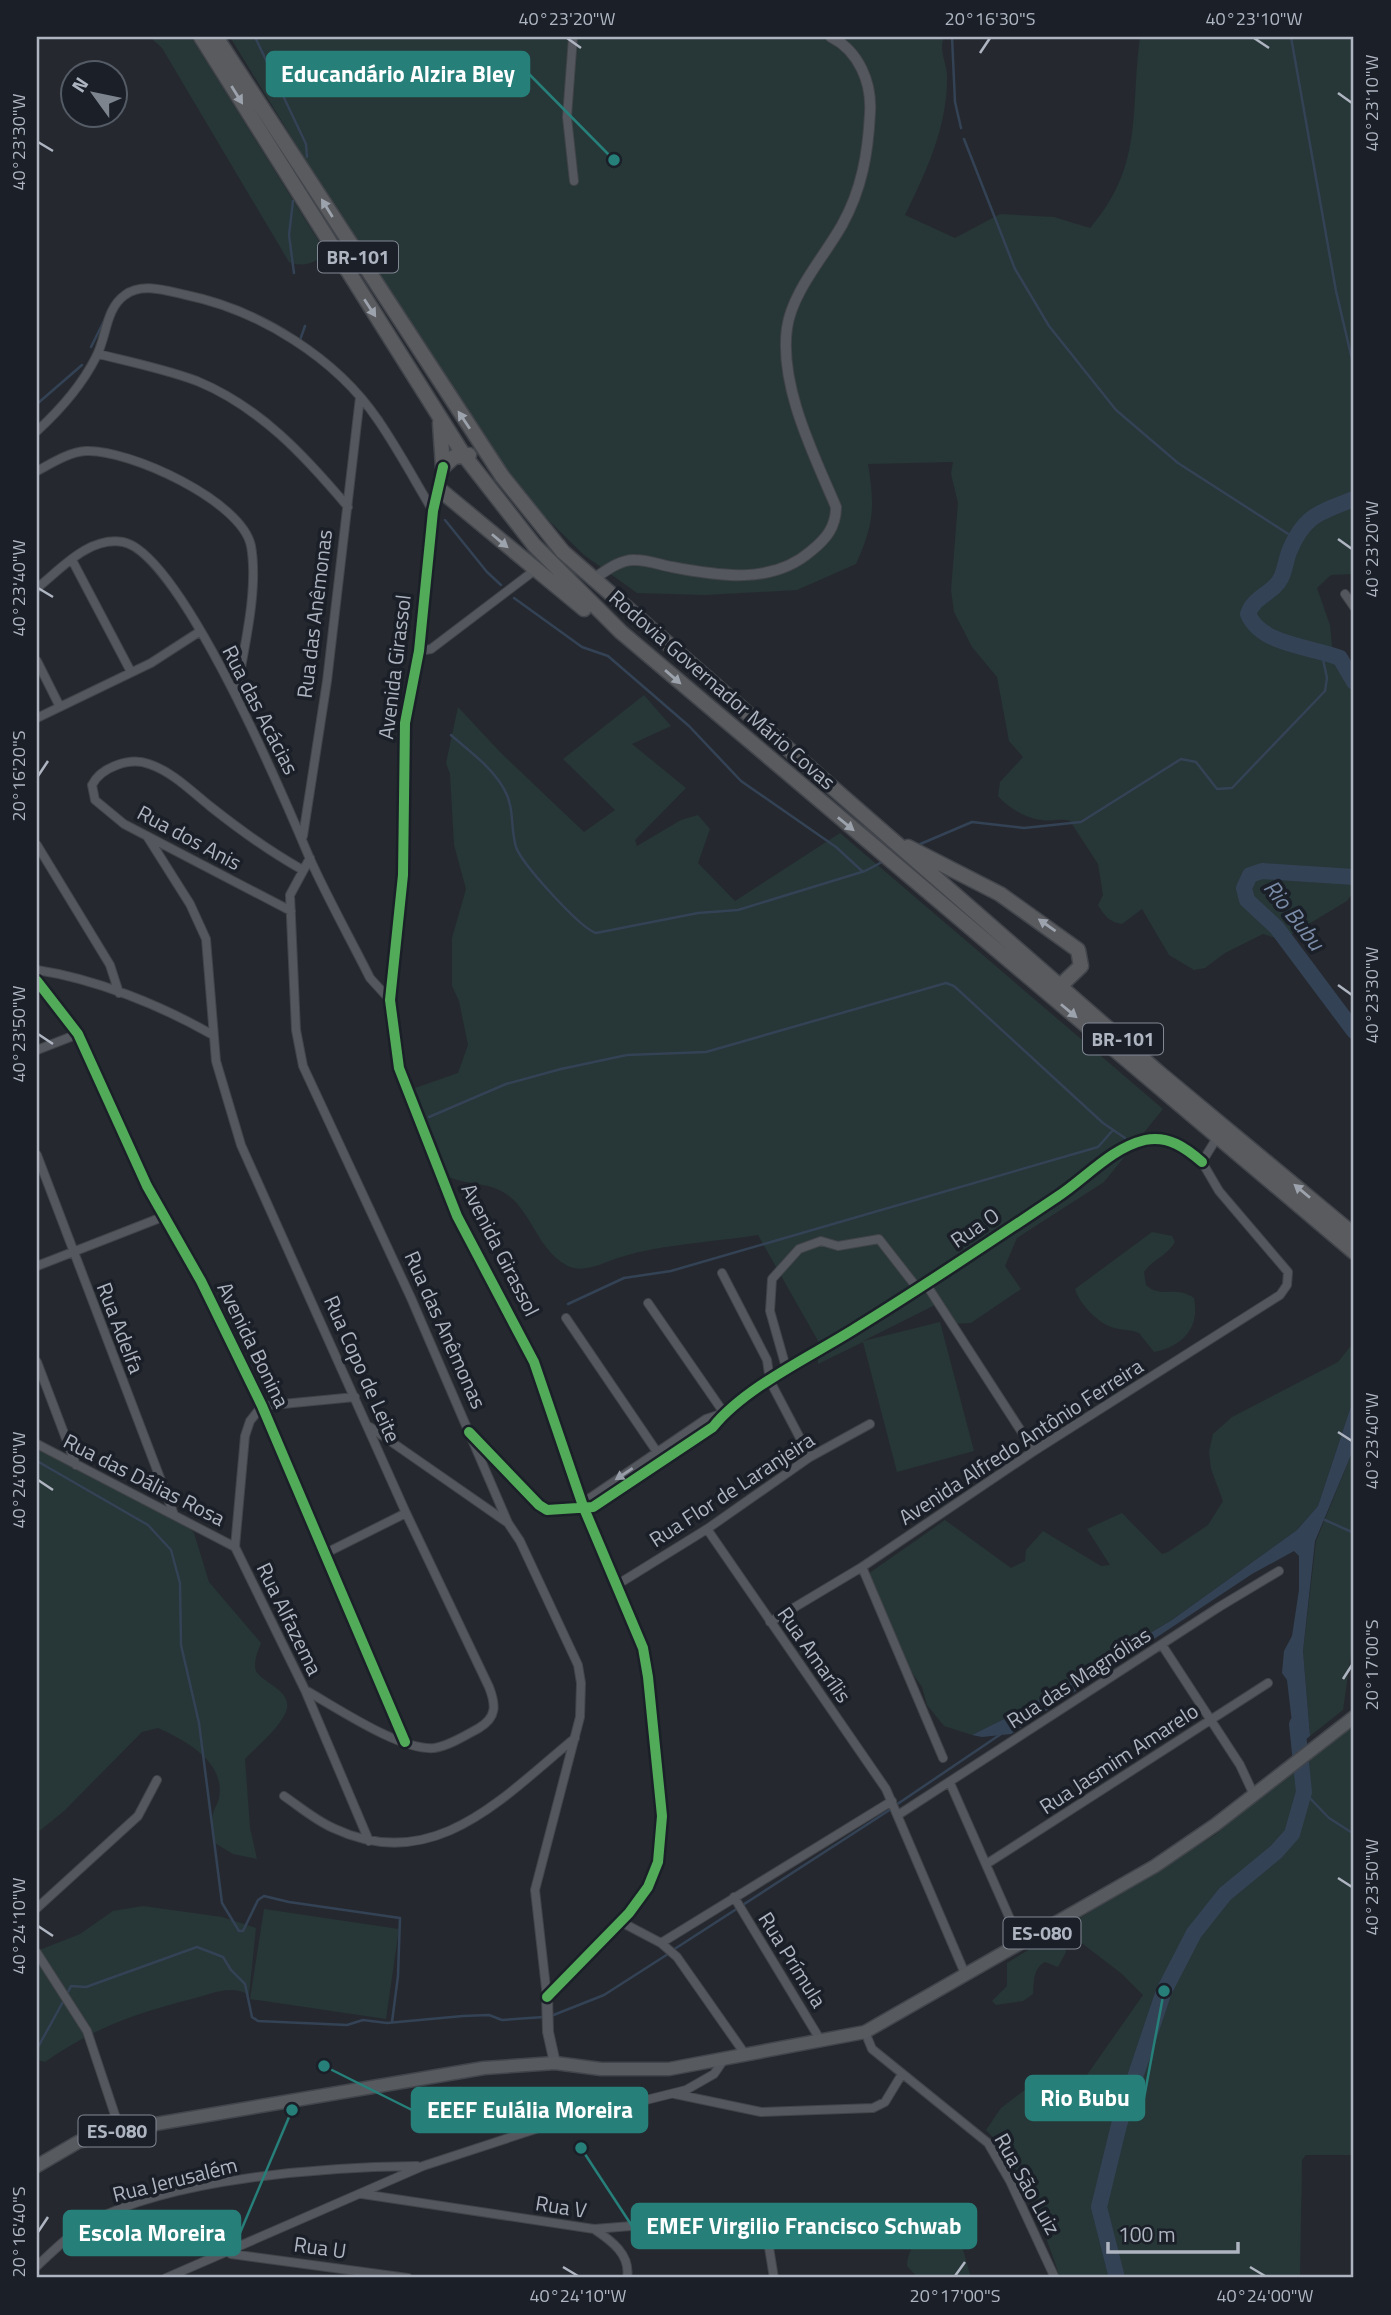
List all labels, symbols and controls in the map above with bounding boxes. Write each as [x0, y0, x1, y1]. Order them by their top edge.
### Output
text: 40°23'20"W [519, 5, 616, 32]
text: 20°16'30"S [945, 5, 1035, 32]
text: 40°23'10"W [1206, 5, 1303, 32]
callout: Educandário Alzira Bley [267, 52, 529, 96]
text: 40°23'10"W [1358, 54, 1385, 151]
text: Educandário Alzira Bley [281, 56, 515, 91]
north arrow [60, 60, 130, 130]
text: N [64, 71, 95, 98]
one-way arrow [230, 85, 243, 104]
text: 40°23'30"W [5, 93, 32, 190]
one-way arrow [321, 199, 334, 218]
road number: BR-101 [318, 242, 398, 272]
one-way arrow [364, 299, 377, 318]
one-way arrow [457, 411, 471, 429]
text: 40°23'20"W [1358, 500, 1385, 597]
street label: Rua das Anêmonas [288, 528, 340, 700]
one-way arrow [491, 533, 508, 548]
text: 40°23'40"W [5, 539, 32, 636]
street label: Rodovia Governador Mário Covas [602, 582, 843, 797]
street label: Avenida Girassol [369, 593, 419, 741]
street label: Rua das Acácias [215, 639, 307, 780]
one-way arrow [664, 669, 682, 685]
text: 20°16'20"S [5, 731, 32, 821]
street label: Rua dos Anis [132, 796, 247, 878]
one-way arrow [836, 817, 854, 832]
water label: Rio Bubu [1255, 872, 1334, 959]
one-way arrow [1038, 918, 1056, 932]
text: 40°23'30"W [1358, 946, 1385, 1043]
text: 40°23'50"W [5, 985, 32, 1082]
one-way arrow [1059, 1003, 1077, 1018]
road number: BR-101 [1083, 1023, 1163, 1054]
street label: Avenida Girassol [454, 1177, 548, 1322]
one-way arrow [1293, 1184, 1310, 1199]
street label: Rua O [944, 1199, 1005, 1255]
street label: Rua das Anêmonas [397, 1246, 495, 1414]
street label: Avenida Bonina [210, 1276, 298, 1413]
street label: Rua Adelfa [89, 1277, 153, 1378]
street label: Rua Copo de Leite [316, 1290, 410, 1447]
street label: Avenida Alfredo Antônio Ferreira [892, 1350, 1149, 1532]
text: 40°23'40"W [1358, 1392, 1385, 1489]
street label: Rua Flor de Laranjeira [642, 1423, 821, 1555]
street label: Rua das Dálias Rosa [58, 1425, 231, 1534]
text: 40°24'00"W [5, 1431, 32, 1528]
one-way arrow [615, 1467, 633, 1481]
street label: Rua Alfazema [249, 1557, 331, 1681]
street label: Rua Amarílis [770, 1600, 860, 1709]
street label: Rua das Magnólias [1000, 1618, 1157, 1736]
text: 20°17'00"S [1358, 1620, 1385, 1710]
street label: Rua Jasmim Amarelo [1033, 1695, 1204, 1822]
text: 40°23'50"W [1358, 1838, 1385, 1935]
text: 40°24'10"W [5, 1877, 32, 1974]
street label: Rua Prímula [751, 1905, 835, 2014]
road number: ES-080 [1004, 1918, 1080, 1949]
callout: Rio Bubu [1026, 2076, 1144, 2120]
text: Rio Bubu [1040, 2080, 1130, 2115]
callout: EEEF Eulália Moreira [412, 2088, 647, 2132]
text: EEEF Eulália Moreira [427, 2092, 633, 2127]
road number: ES-080 [78, 2116, 156, 2146]
street label: Rua São Luiz [987, 2127, 1069, 2240]
street label: Rua Jerusalém [109, 2148, 240, 2210]
street label: Rua V [533, 2186, 589, 2226]
text: 20°16'40"S [5, 2187, 32, 2277]
callout: EMEF Virgilio Francisco Schwab [632, 2204, 976, 2248]
text: EMEF Virgilio Francisco Schwab [646, 2208, 962, 2243]
scale bar [1108, 2210, 1237, 2254]
callout: Escola Moreira [64, 2211, 240, 2255]
text: Escola Moreira [78, 2215, 226, 2250]
text: 100 m [1118, 2218, 1175, 2250]
street label: Rua U [292, 2227, 348, 2267]
text: 40°24'10"W [530, 2282, 627, 2309]
text: 20°17'00"S [910, 2282, 1000, 2309]
text: 40°24'00"W [1217, 2282, 1314, 2309]

